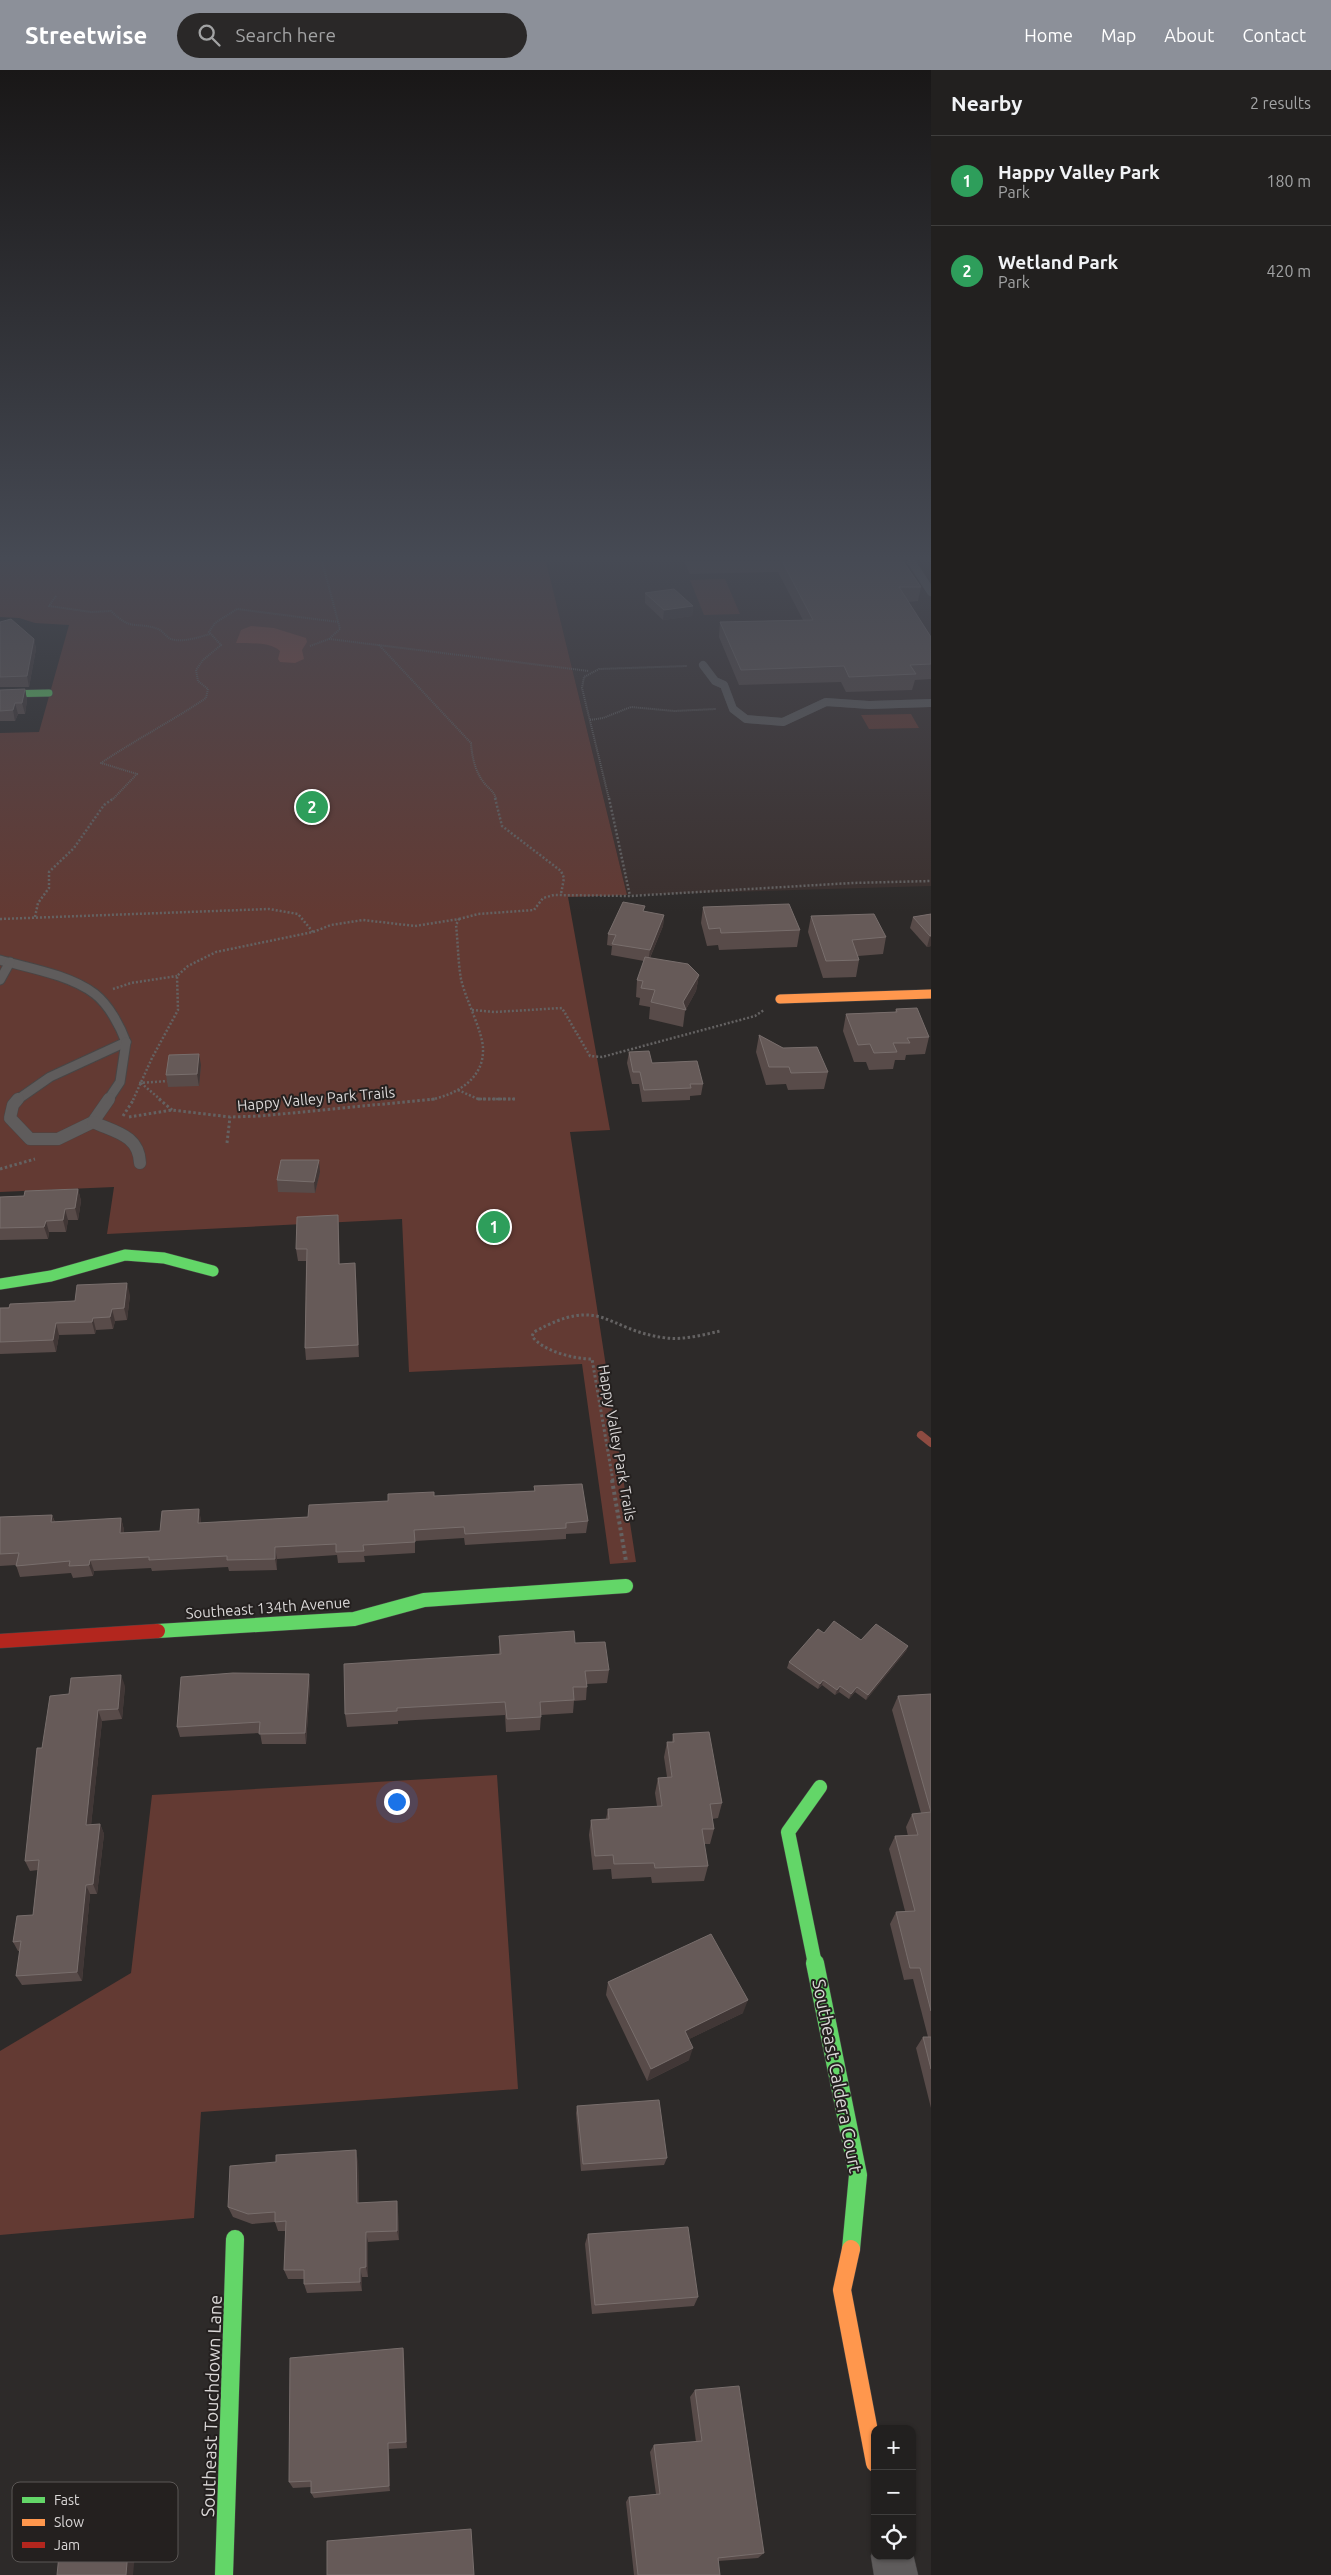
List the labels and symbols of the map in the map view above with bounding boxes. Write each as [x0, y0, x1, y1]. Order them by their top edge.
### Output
pin: 2 [296, 788, 328, 826]
street label: Happy Valley Park Trails [236, 1083, 396, 1114]
pin: 1 [478, 1208, 510, 1246]
street label: Happy Valley Park Trails [595, 1363, 640, 1523]
street label: Southeast 134th Avenue [185, 1593, 351, 1622]
your location [384, 1789, 410, 1815]
street label: Southeast Caldera Court [809, 1977, 867, 2174]
street label: Southeast Touchdown Lane [197, 2294, 225, 2517]
legend [12, 2482, 178, 2562]
text: Fast [54, 2492, 80, 2508]
text: Slow [54, 2514, 84, 2530]
text: Jam [54, 2537, 80, 2553]

